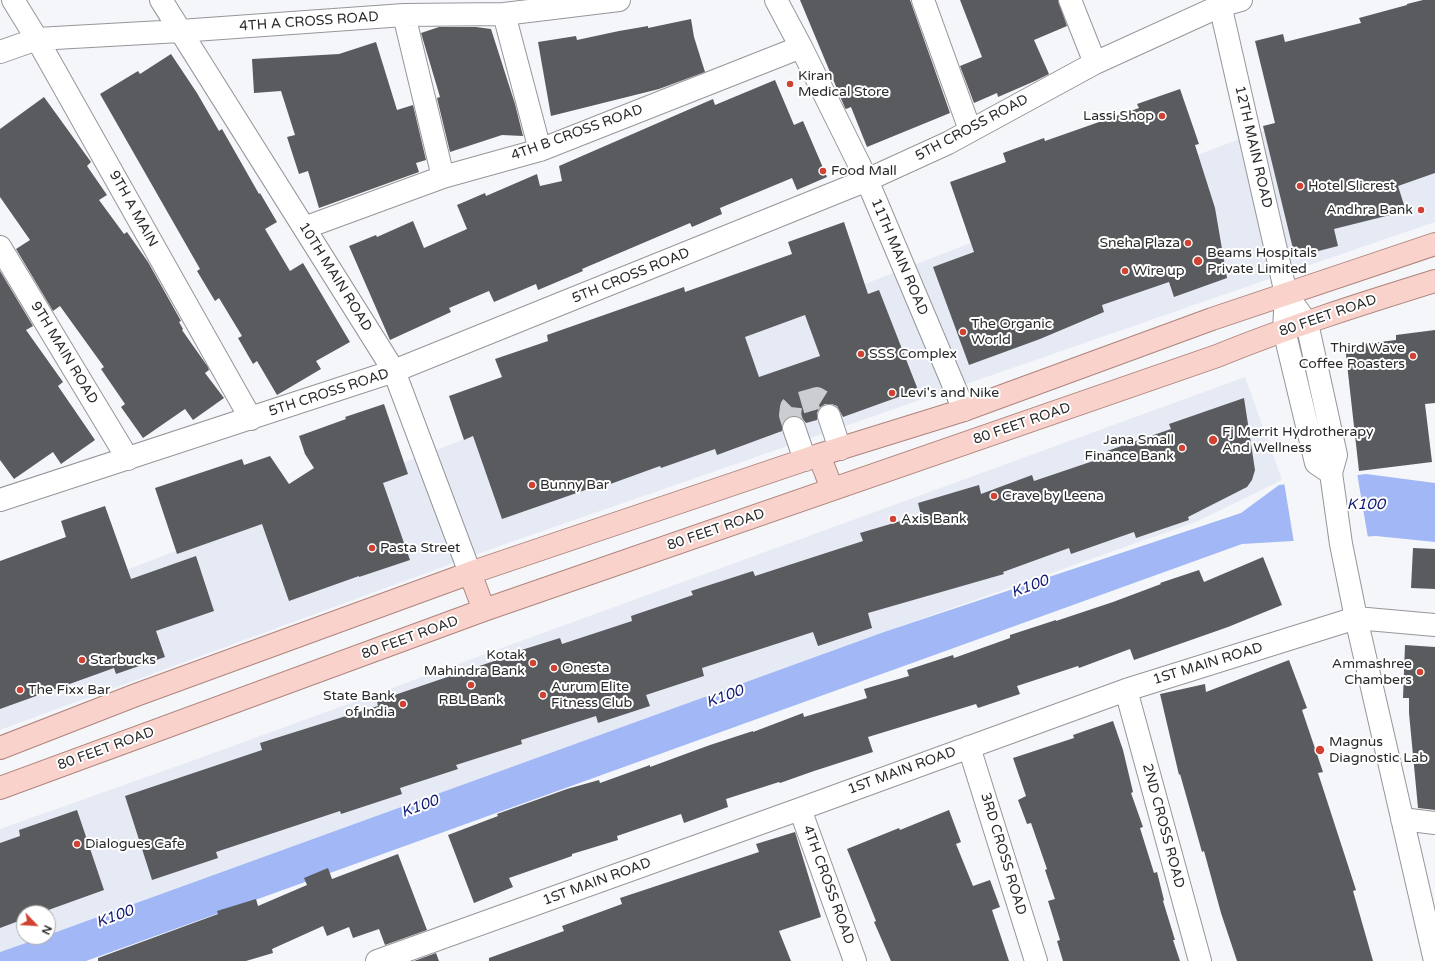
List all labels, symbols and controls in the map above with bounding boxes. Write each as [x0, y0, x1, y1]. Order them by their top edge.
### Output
street label: 4TH A CROSS ROAD [239, 9, 379, 35]
place label: Kiran Medical Store [798, 68, 889, 100]
marker: Kiran Medical Store [785, 79, 795, 89]
street label: 12TH MAIN ROAD [1231, 84, 1275, 210]
street label: 5TH CROSS ROAD [913, 91, 1031, 165]
street label: 4TH B CROSS ROAD [509, 101, 645, 165]
place label: Lassi Shop [1083, 108, 1154, 124]
marker: Lassi Shop [1157, 111, 1167, 121]
place label: Food Mall [831, 163, 897, 179]
marker: Food Mall [818, 166, 828, 176]
street label: 9TH A MAIN [105, 168, 161, 250]
place label: Hotel Slicrest [1308, 178, 1395, 194]
marker: Hotel Slicrest [1295, 181, 1305, 191]
street label: 11TH MAIN ROAD [867, 196, 931, 318]
place label: Andhra Bank [1326, 202, 1413, 218]
marker: Andhra Bank [1416, 205, 1426, 215]
street label: 10TH MAIN ROAD [295, 219, 375, 335]
place label: Sneha Plaza [1099, 235, 1180, 251]
marker: Sneha Plaza [1183, 238, 1193, 248]
street label: 5TH CROSS ROAD [570, 245, 692, 307]
place label: Beams Hospitals Private Limited [1207, 245, 1317, 278]
marker: Beams Hospitals Private Limited [1192, 255, 1204, 267]
place label: Wire up [1133, 263, 1185, 279]
marker: Wire up [1120, 266, 1130, 276]
street label: 80 FEET ROAD [1277, 291, 1379, 341]
street label: 9TH MAIN ROAD [27, 299, 101, 407]
place label: The Organic World [971, 316, 1052, 348]
marker: The Organic World [958, 327, 968, 337]
place label: Third Wave Coffee Roasters [1299, 340, 1405, 372]
place label: SSS Complex [869, 346, 957, 362]
marker: SSS Complex [856, 349, 866, 359]
marker: Third Wave Coffee Roasters [1408, 351, 1418, 361]
street label: 5TH CROSS ROAD [267, 366, 391, 420]
place label: Levi's and Nike [900, 385, 999, 401]
marker: Levi's and Nike [887, 388, 897, 398]
street label: 80 FEET ROAD [971, 399, 1073, 449]
place label: Fj Merrit Hydrotherapy And Wellness [1222, 424, 1374, 456]
place label: Jana Small Finance Bank [1085, 432, 1174, 464]
marker: Fj Merrit Hydrotherapy And Wellness [1207, 434, 1219, 446]
marker: Jana Small Finance Bank [1177, 443, 1187, 453]
place label: Bunny Bar [540, 477, 609, 493]
marker: Bunny Bar [527, 480, 537, 490]
place label: Crave by Leena [1002, 488, 1104, 504]
marker: Crave by Leena [989, 491, 999, 501]
water label: K100 [1347, 496, 1385, 514]
street label: 80 FEET ROAD [665, 505, 767, 555]
place label: Axis Bank [901, 511, 967, 527]
marker: Axis Bank [888, 514, 898, 524]
place label: Pasta Street [380, 540, 460, 556]
marker: Pasta Street [367, 543, 377, 553]
water label: K100 [1009, 572, 1051, 602]
street label: 80 FEET ROAD [359, 613, 461, 663]
street label: 1ST MAIN ROAD [1151, 639, 1265, 689]
place label: Kotak Mahindra Bank [424, 647, 525, 680]
place label: Starbucks [90, 652, 156, 668]
marker: Starbucks [77, 655, 87, 665]
place label: Ammashree Chambers [1332, 656, 1412, 688]
marker: Kotak Mahindra Bank [528, 658, 538, 668]
place label: Onesta [562, 660, 610, 676]
marker: Onesta [549, 663, 559, 673]
marker: Ammashree Chambers [1415, 667, 1425, 677]
place label: Aurum Elite Fitness Club [551, 679, 632, 712]
marker: RBL Bank [466, 680, 476, 690]
place label: The Fixx Bar [28, 682, 110, 698]
water label: K100 [704, 682, 746, 712]
marker: The Fixx Bar [15, 685, 25, 695]
place label: State Bank of India [323, 688, 395, 720]
marker: Aurum Elite Fitness Club [538, 690, 548, 700]
place label: RBL Bank [438, 692, 504, 708]
marker: State Bank of India [398, 699, 408, 709]
street label: 80 FEET ROAD [55, 724, 157, 774]
place label: Magnus Diagnostic Lab [1329, 734, 1428, 766]
street label: 1ST MAIN ROAD [846, 744, 958, 798]
marker: Magnus Diagnostic Lab [1314, 744, 1326, 756]
street label: 2ND CROSS ROAD [1138, 762, 1188, 890]
street label: 3RD CROSS ROAD [976, 791, 1030, 917]
water label: K100 [399, 792, 441, 822]
street label: 4TH CROSS ROAD [799, 823, 857, 947]
place label: Dialogues Cafe [85, 836, 185, 852]
marker: Dialogues Cafe [72, 839, 82, 849]
street label: 1ST MAIN ROAD [541, 855, 653, 909]
water label: K100 [94, 902, 136, 932]
north arrow [16, 905, 56, 945]
text: N [39, 923, 54, 937]

